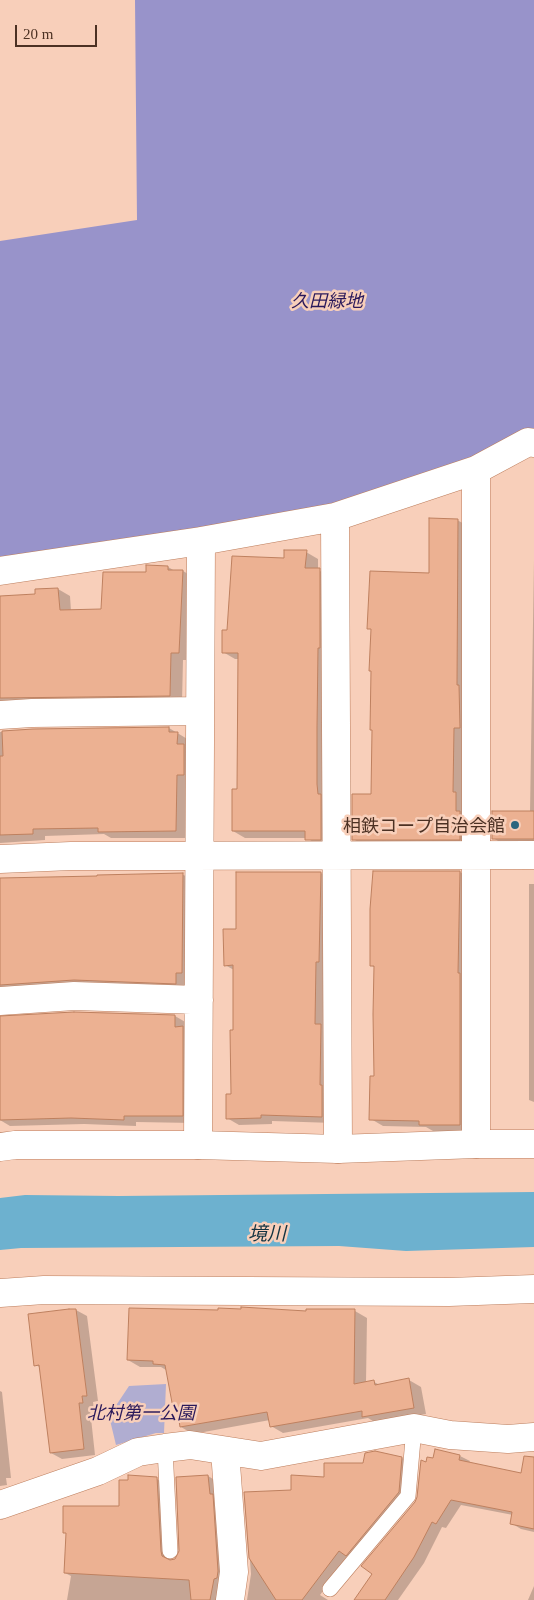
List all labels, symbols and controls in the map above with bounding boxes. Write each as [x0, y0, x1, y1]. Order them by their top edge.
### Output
scale bar [18, 15, 100, 47]
text: 20 m [23, 26, 53, 42]
park label: 久田緑地 [291, 289, 363, 311]
place label: 相鉄コープ自治会館 [343, 814, 505, 836]
marker: 相鉄コープ自治会館 [509, 819, 521, 831]
water label: 境川 [248, 1222, 286, 1244]
park label: 北村第一公園 [87, 1401, 195, 1423]

